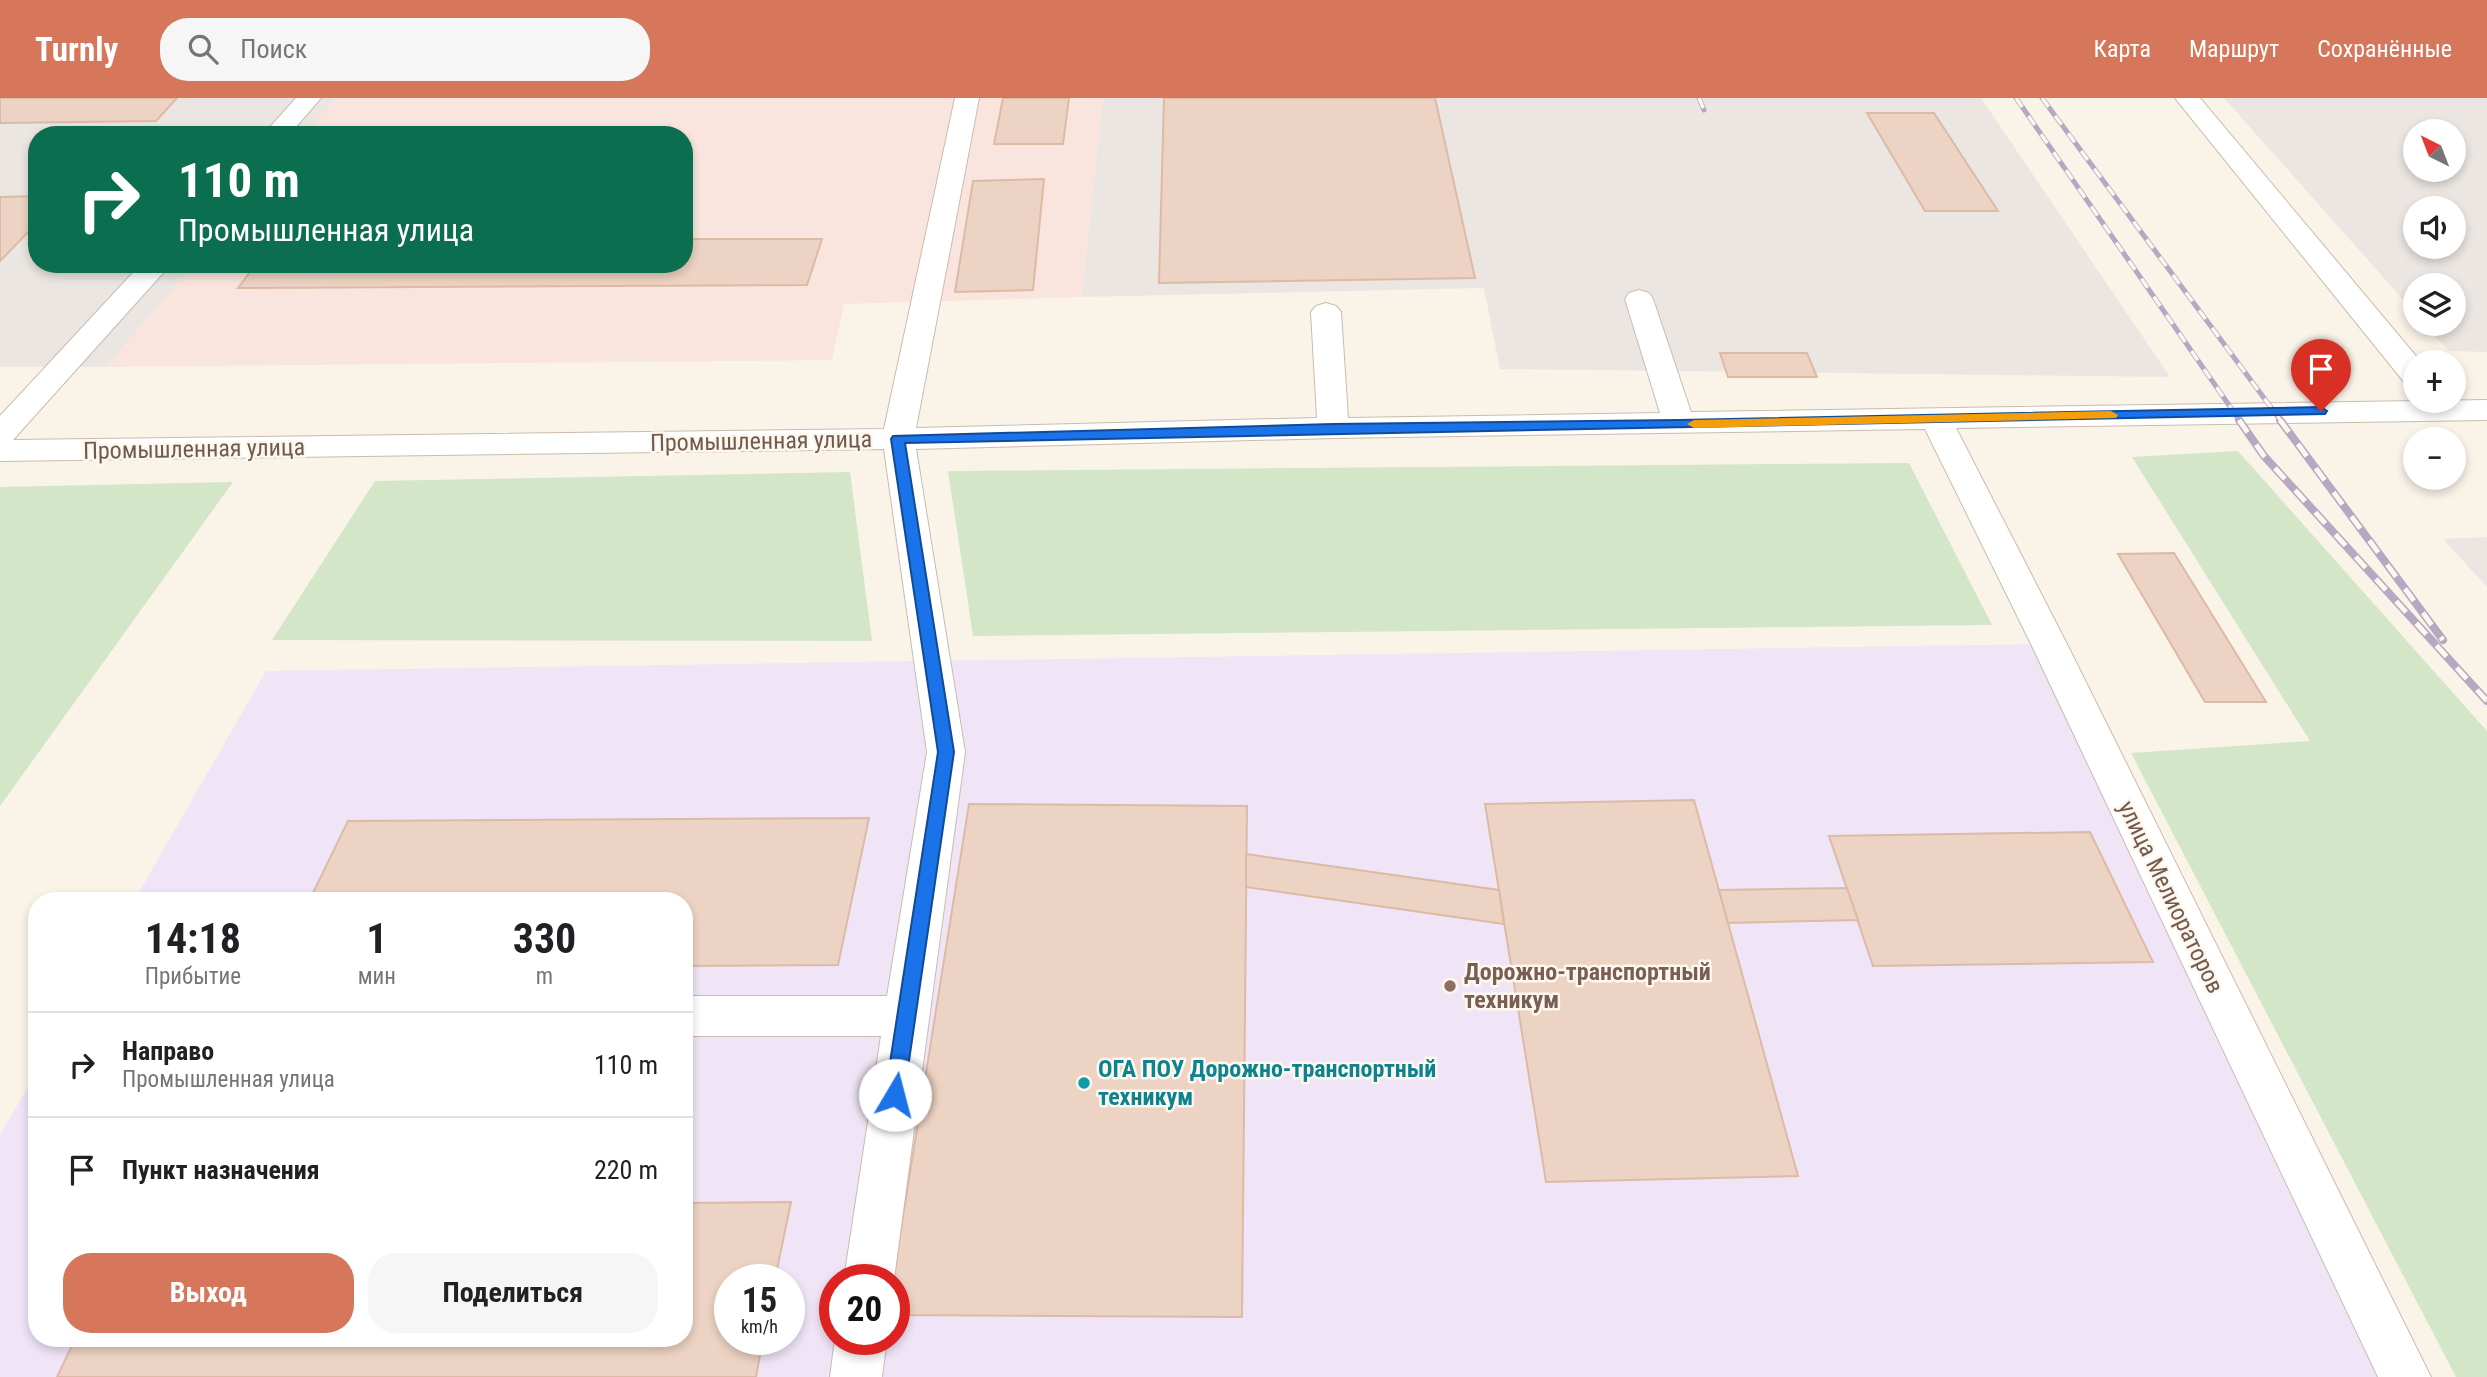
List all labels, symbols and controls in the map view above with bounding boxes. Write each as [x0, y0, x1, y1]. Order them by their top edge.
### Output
search box [160, 18, 650, 81]
text: Turnly [35, 30, 118, 69]
icon: search [184, 30, 222, 68]
text: Поиск [240, 34, 307, 64]
text: Карта [2094, 35, 2151, 63]
text: Маршрут [2189, 35, 2279, 63]
text: Сохранённые [2317, 35, 2452, 63]
north arrow [2403, 119, 2466, 182]
map controls [2403, 119, 2466, 490]
text: 110 m [178, 152, 300, 209]
icon: right [63, 154, 154, 245]
button: sound [2403, 196, 2466, 259]
text: Промышленная улица [178, 211, 474, 249]
button: layers [2403, 273, 2466, 336]
pin [2291, 339, 2351, 411]
icon: arrive [2302, 350, 2340, 388]
button: + [2403, 350, 2466, 413]
street label: Промышленная улица [650, 425, 872, 457]
button: − [2403, 427, 2466, 490]
street label: Промышленная улица [83, 433, 305, 465]
street label: улица Мелиораторов [2112, 796, 2230, 998]
text: 14:18 [145, 914, 241, 963]
text: 1 [366, 914, 387, 963]
text: 330 [513, 914, 576, 963]
place label: Дорожно-транспортный техникум [1464, 958, 1711, 1014]
text: Прибытие [145, 963, 241, 990]
text: мин [358, 963, 396, 990]
text: m [536, 963, 553, 990]
marker: Дорожно-транспортный техникум [1442, 978, 1458, 994]
text: Направо [122, 1036, 214, 1066]
icon: right [63, 1046, 101, 1084]
text: 110 m [594, 1050, 658, 1080]
place label: ОГА ПОУ Дорожно-транспортный техникум [1098, 1055, 1436, 1111]
position arrow [858, 1058, 932, 1132]
text: Промышленная улица [122, 1066, 335, 1093]
marker: ОГА ПОУ Дорожно-транспортный техникум [1076, 1075, 1092, 1091]
icon: arrive [63, 1151, 101, 1189]
text: Пункт назначения [122, 1155, 320, 1185]
text: 220 m [594, 1155, 658, 1185]
button: Выход [63, 1253, 354, 1333]
button: Поделиться [368, 1253, 658, 1333]
speed limit sign: 20 [819, 1264, 910, 1355]
text: 15 [742, 1280, 777, 1321]
text: km/h [741, 1316, 778, 1337]

